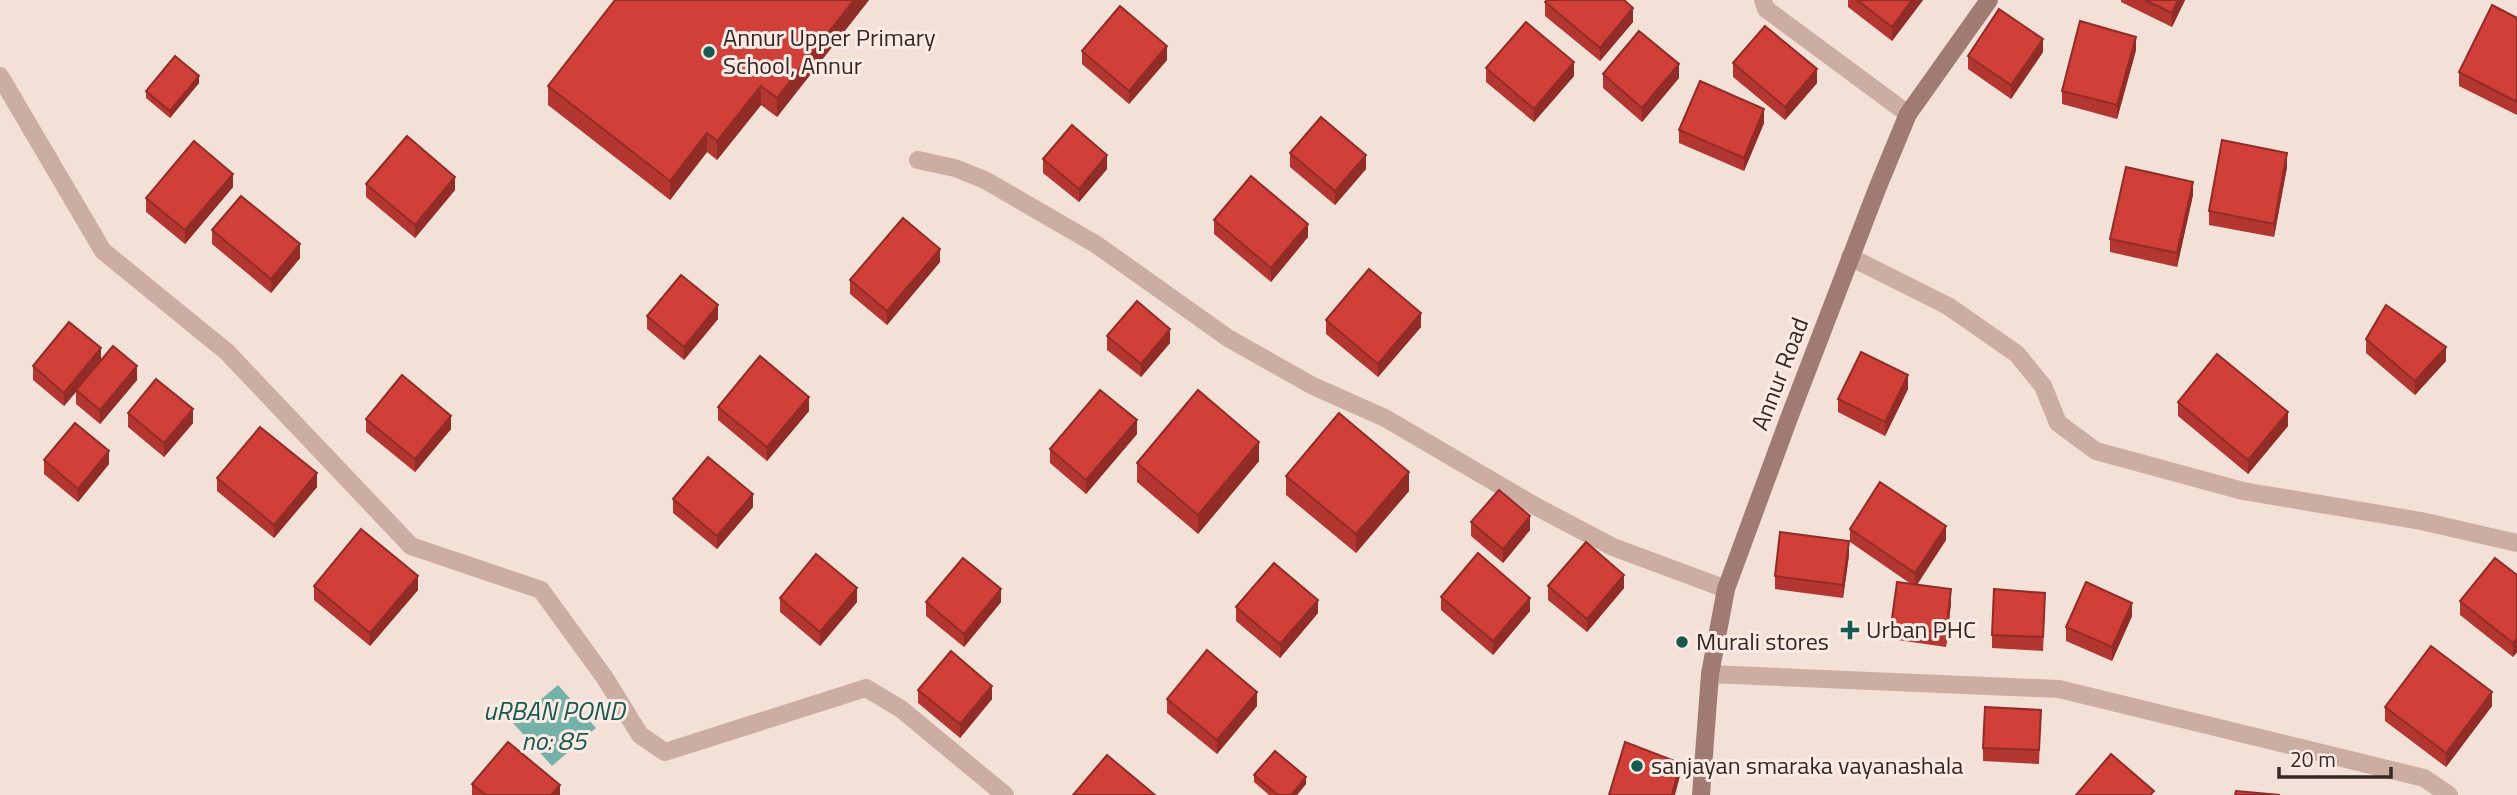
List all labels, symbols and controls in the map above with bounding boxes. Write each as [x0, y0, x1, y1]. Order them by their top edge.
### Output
place label: Annur Upper Primary School, Annur [723, 19, 936, 83]
marker: Annur Upper Primary School, Annur [701, 44, 717, 60]
street label: Annur Road [1741, 312, 1817, 435]
place label: Urban PHC [1866, 611, 1976, 647]
marker: Urban PHC [1840, 620, 1860, 640]
place label: Murali stores [1696, 623, 1829, 659]
marker: Murali stores [1674, 634, 1690, 650]
water label: uRBAN POND no: 85 [483, 691, 626, 760]
scale bar [2279, 736, 2391, 780]
text: 20 m [2290, 743, 2336, 775]
place label: sanjayan smaraka vayanashala [1651, 747, 1963, 783]
marker: sanjayan smaraka vayanashala [1629, 758, 1645, 774]

